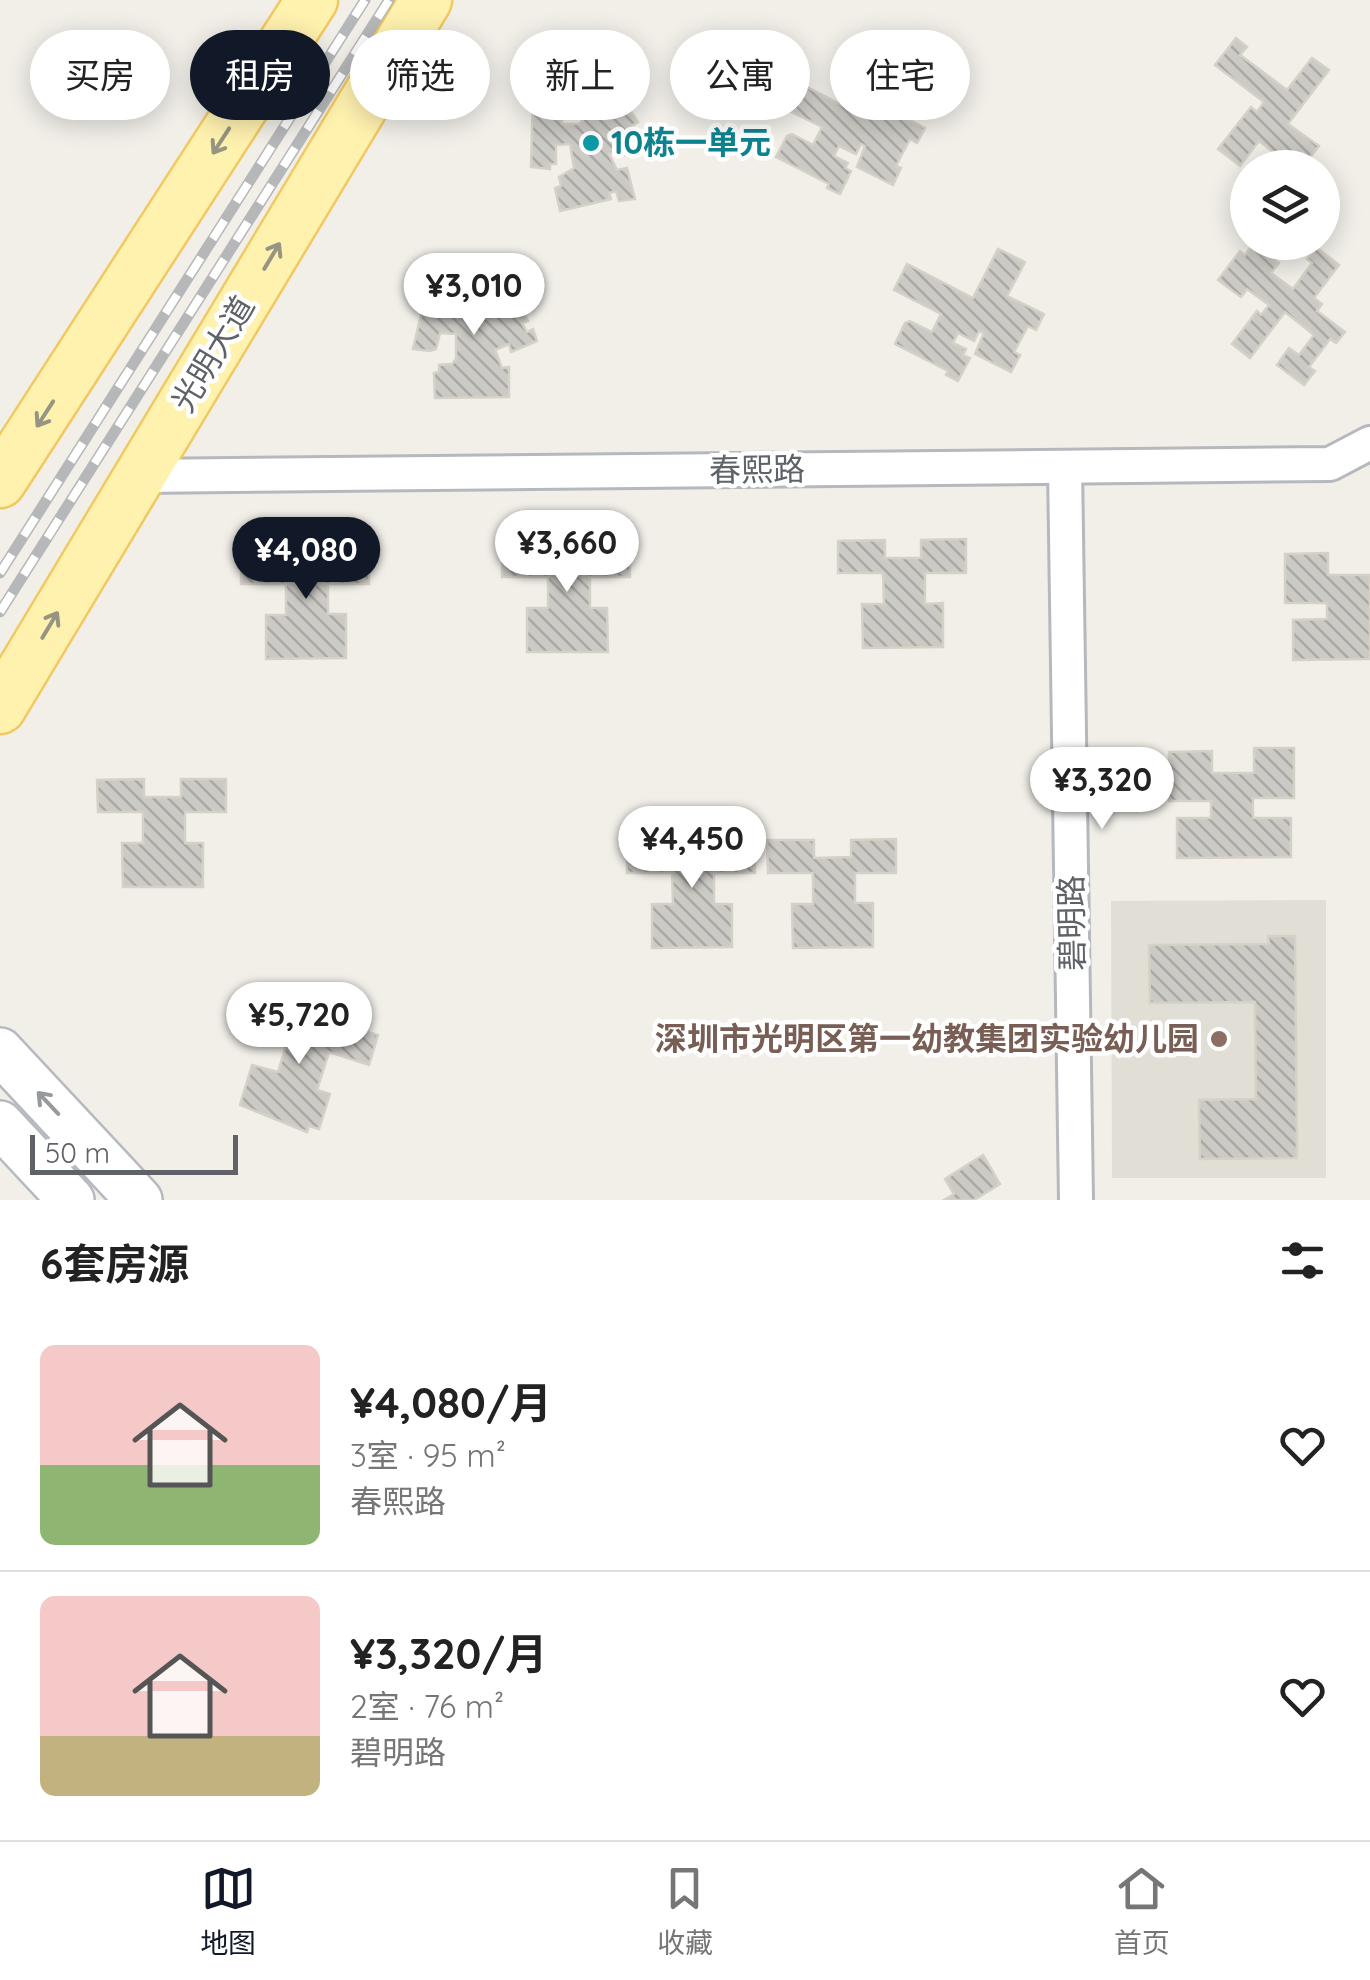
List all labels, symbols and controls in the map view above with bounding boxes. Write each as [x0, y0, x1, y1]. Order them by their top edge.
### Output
chip: 买房 [30, 30, 170, 120]
chip: 租房 [190, 30, 330, 120]
chip: 筛选 [350, 30, 490, 120]
chip: 新上 [510, 30, 650, 120]
chip: 公寓 [670, 30, 810, 120]
chip: 住宅 [830, 30, 970, 120]
place label: 10栋一单元 [611, 122, 771, 162]
one-way arrow [211, 126, 232, 154]
marker: 10栋一单元 [580, 132, 602, 154]
map controls [1230, 150, 1340, 260]
button: layers [1230, 150, 1340, 260]
one-way arrow [262, 242, 282, 271]
pin: ¥3,010 [393, 253, 555, 338]
text: ¥3,010 [426, 265, 522, 305]
street label: 光明大道 [162, 288, 262, 419]
one-way arrow [34, 399, 55, 427]
street label: 春熙路 [709, 448, 805, 490]
pin: ¥3,660 [486, 510, 648, 595]
pin: ¥4,080 [225, 517, 387, 602]
text: ¥3,660 [517, 522, 617, 562]
text: ¥4,080 [254, 529, 358, 569]
one-way arrow [40, 611, 60, 640]
pin: ¥3,320 [1021, 747, 1183, 832]
text: ¥3,320 [1052, 759, 1152, 799]
pin: ¥4,450 [611, 806, 773, 891]
text: ¥4,450 [640, 818, 744, 858]
street label: 碧明路 [1050, 875, 1092, 971]
pin: ¥5,720 [218, 982, 380, 1067]
text: ¥5,720 [248, 994, 350, 1034]
place label: 深圳市光明区第一幼教集团实验幼儿园 [655, 1018, 1199, 1058]
marker: 深圳市光明区第一幼教集团实验幼儿园 [1208, 1028, 1230, 1050]
one-way arrow [37, 1091, 60, 1116]
scale bar [30, 1130, 238, 1174]
text: 50 m [45, 1135, 110, 1170]
icon: filters [1275, 1233, 1330, 1288]
text: 6套房源 [40, 1237, 189, 1290]
text: ¥4,080/月 [350, 1376, 552, 1429]
icon: home [120, 1385, 240, 1505]
icon: heart [1275, 1418, 1330, 1473]
text: 3室 · 95 m² [350, 1435, 506, 1475]
text: 春熙路 [350, 1481, 446, 1521]
text: ¥3,320/月 [350, 1627, 547, 1680]
icon: home [120, 1636, 240, 1756]
icon: heart [1275, 1669, 1330, 1724]
text: 2室 · 76 m² [350, 1686, 504, 1726]
text: 碧明路 [350, 1732, 446, 1772]
tab: 地图 [200, 1861, 256, 1961]
tab: 收藏 [657, 1861, 713, 1961]
tab: 首页 [1114, 1861, 1170, 1961]

